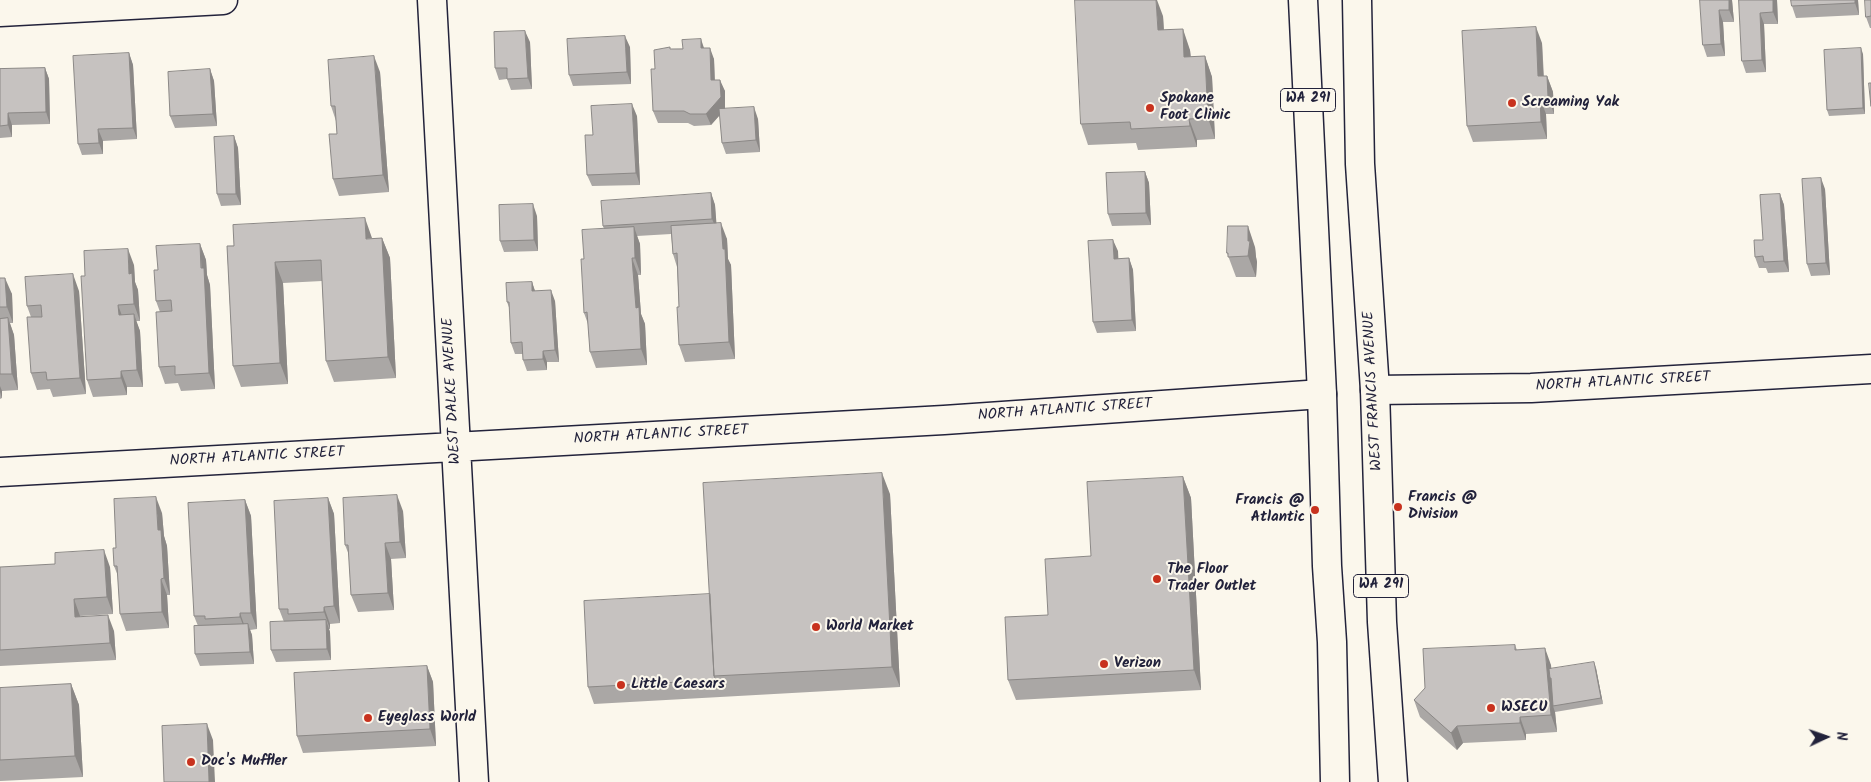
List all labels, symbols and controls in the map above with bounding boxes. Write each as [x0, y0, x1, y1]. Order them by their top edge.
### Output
road number: WA 291 [1280, 88, 1336, 112]
place label: Spokane Foot Clinic [1160, 90, 1231, 125]
place label: Screaming Yak [1522, 94, 1619, 112]
marker: Screaming Yak [1506, 97, 1518, 109]
marker: Spokane Foot Clinic [1144, 102, 1156, 114]
street label: WEST FRANCIS AVENUE [1361, 311, 1387, 471]
street label: WEST DALKE AVENUE [440, 317, 466, 465]
street label: NORTH ATLANTIC STREET [1535, 369, 1711, 397]
street label: NORTH ATLANTIC STREET [977, 396, 1153, 426]
street label: NORTH ATLANTIC STREET [573, 422, 749, 450]
street label: NORTH ATLANTIC STREET [169, 444, 345, 472]
place label: Francis @ Division [1408, 489, 1478, 524]
place label: Francis @ Atlantic [1235, 492, 1305, 527]
marker: Francis @ Division [1392, 501, 1404, 513]
marker: Francis @ Atlantic [1309, 504, 1321, 516]
place label: The Floor Trader Outlet [1167, 561, 1256, 596]
marker: The Floor Trader Outlet [1151, 573, 1163, 585]
road number: WA 291 [1354, 574, 1408, 598]
place label: World Market [826, 618, 914, 636]
marker: World Market [810, 621, 822, 633]
place label: Verizon [1114, 655, 1161, 673]
marker: Verizon [1098, 658, 1110, 670]
place label: Little Caesars [631, 676, 725, 694]
marker: Little Caesars [615, 679, 627, 691]
place label: WSECU [1501, 699, 1547, 717]
marker: WSECU [1485, 702, 1497, 714]
place label: Eyeglass World [378, 709, 476, 727]
marker: Eyeglass World [362, 712, 374, 724]
north arrow [1801, 712, 1851, 762]
text: N [1830, 731, 1852, 741]
place label: Doc's Muffler [201, 753, 287, 771]
marker: Doc's Muffler [185, 756, 197, 768]

